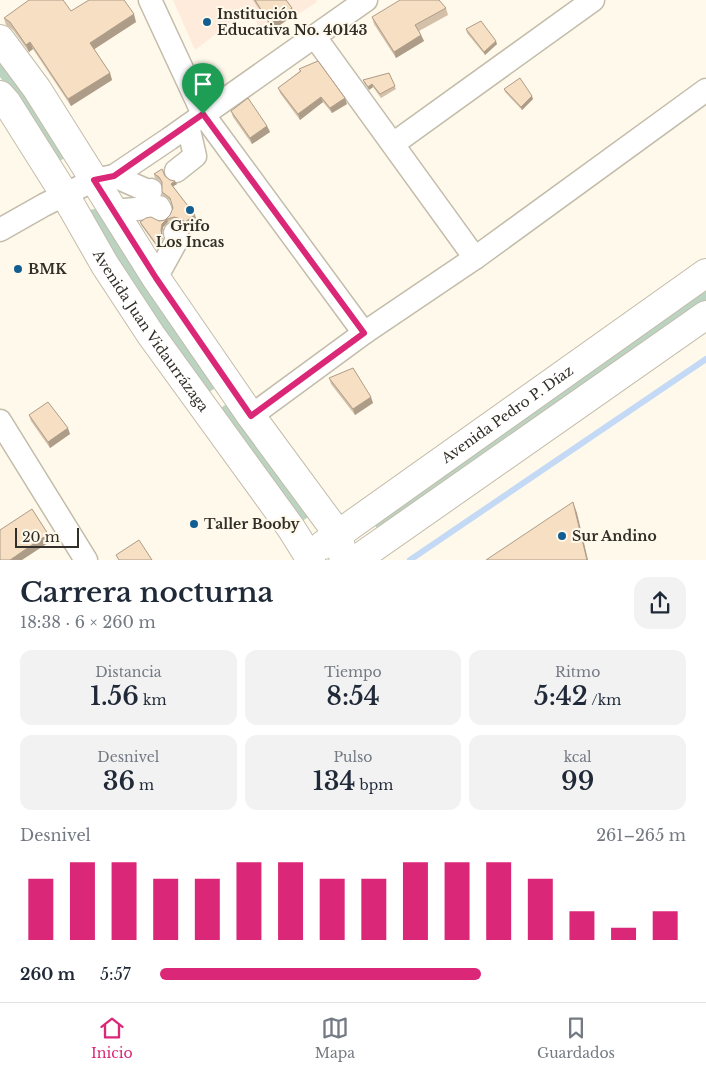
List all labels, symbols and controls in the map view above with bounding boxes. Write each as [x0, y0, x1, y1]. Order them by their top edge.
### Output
place label: Institución Educativa No. 40143 [217, 5, 367, 39]
marker: Institución Educativa No. 40143 [201, 16, 213, 28]
pin [182, 63, 224, 114]
icon: arrive [189, 70, 217, 98]
marker: Grifo Los Incas [184, 204, 196, 216]
place label: Grifo Los Incas [156, 217, 225, 251]
street label: Avenida Juan Vidaurrázaga [89, 246, 213, 415]
place label: BMK [28, 260, 67, 278]
marker: BMK [12, 263, 24, 275]
street label: Avenida Pedro P. Díaz [437, 361, 577, 468]
place label: Taller Booby [204, 515, 301, 533]
marker: Taller Booby [188, 518, 200, 530]
scale bar [15, 524, 79, 548]
place label: Sur Andino [572, 527, 657, 545]
text: 20 m [22, 528, 60, 546]
marker: Sur Andino [556, 530, 568, 542]
text: Carrera nocturna [20, 575, 273, 610]
button: share [634, 577, 686, 629]
text: 18:38 · 6 × 260 m [20, 612, 156, 632]
text: Distancia [95, 663, 161, 681]
text: Tiempo [324, 663, 382, 681]
text: Ritmo [555, 663, 600, 681]
text: 1.56 [90, 681, 139, 712]
text: 8:54 [326, 681, 380, 712]
text: 5:42 [534, 681, 588, 712]
text: km [139, 691, 167, 709]
text: /km [588, 691, 621, 709]
text: Desnivel [97, 748, 159, 766]
text: Pulso [333, 748, 373, 766]
text: kcal [564, 748, 592, 766]
text: 36 [103, 766, 135, 797]
text: 134 [313, 766, 355, 797]
text: 99 [561, 766, 594, 797]
text: m [135, 776, 154, 794]
text: bpm [355, 776, 393, 794]
text: Desnivel [20, 825, 91, 845]
text: 261–265 m [596, 825, 686, 845]
text: 260 m [20, 964, 75, 984]
text: 5:57 [100, 964, 131, 984]
tab: Inicio [91, 1014, 133, 1062]
tab: Mapa [315, 1014, 355, 1062]
tab: Guardados [537, 1014, 615, 1062]

